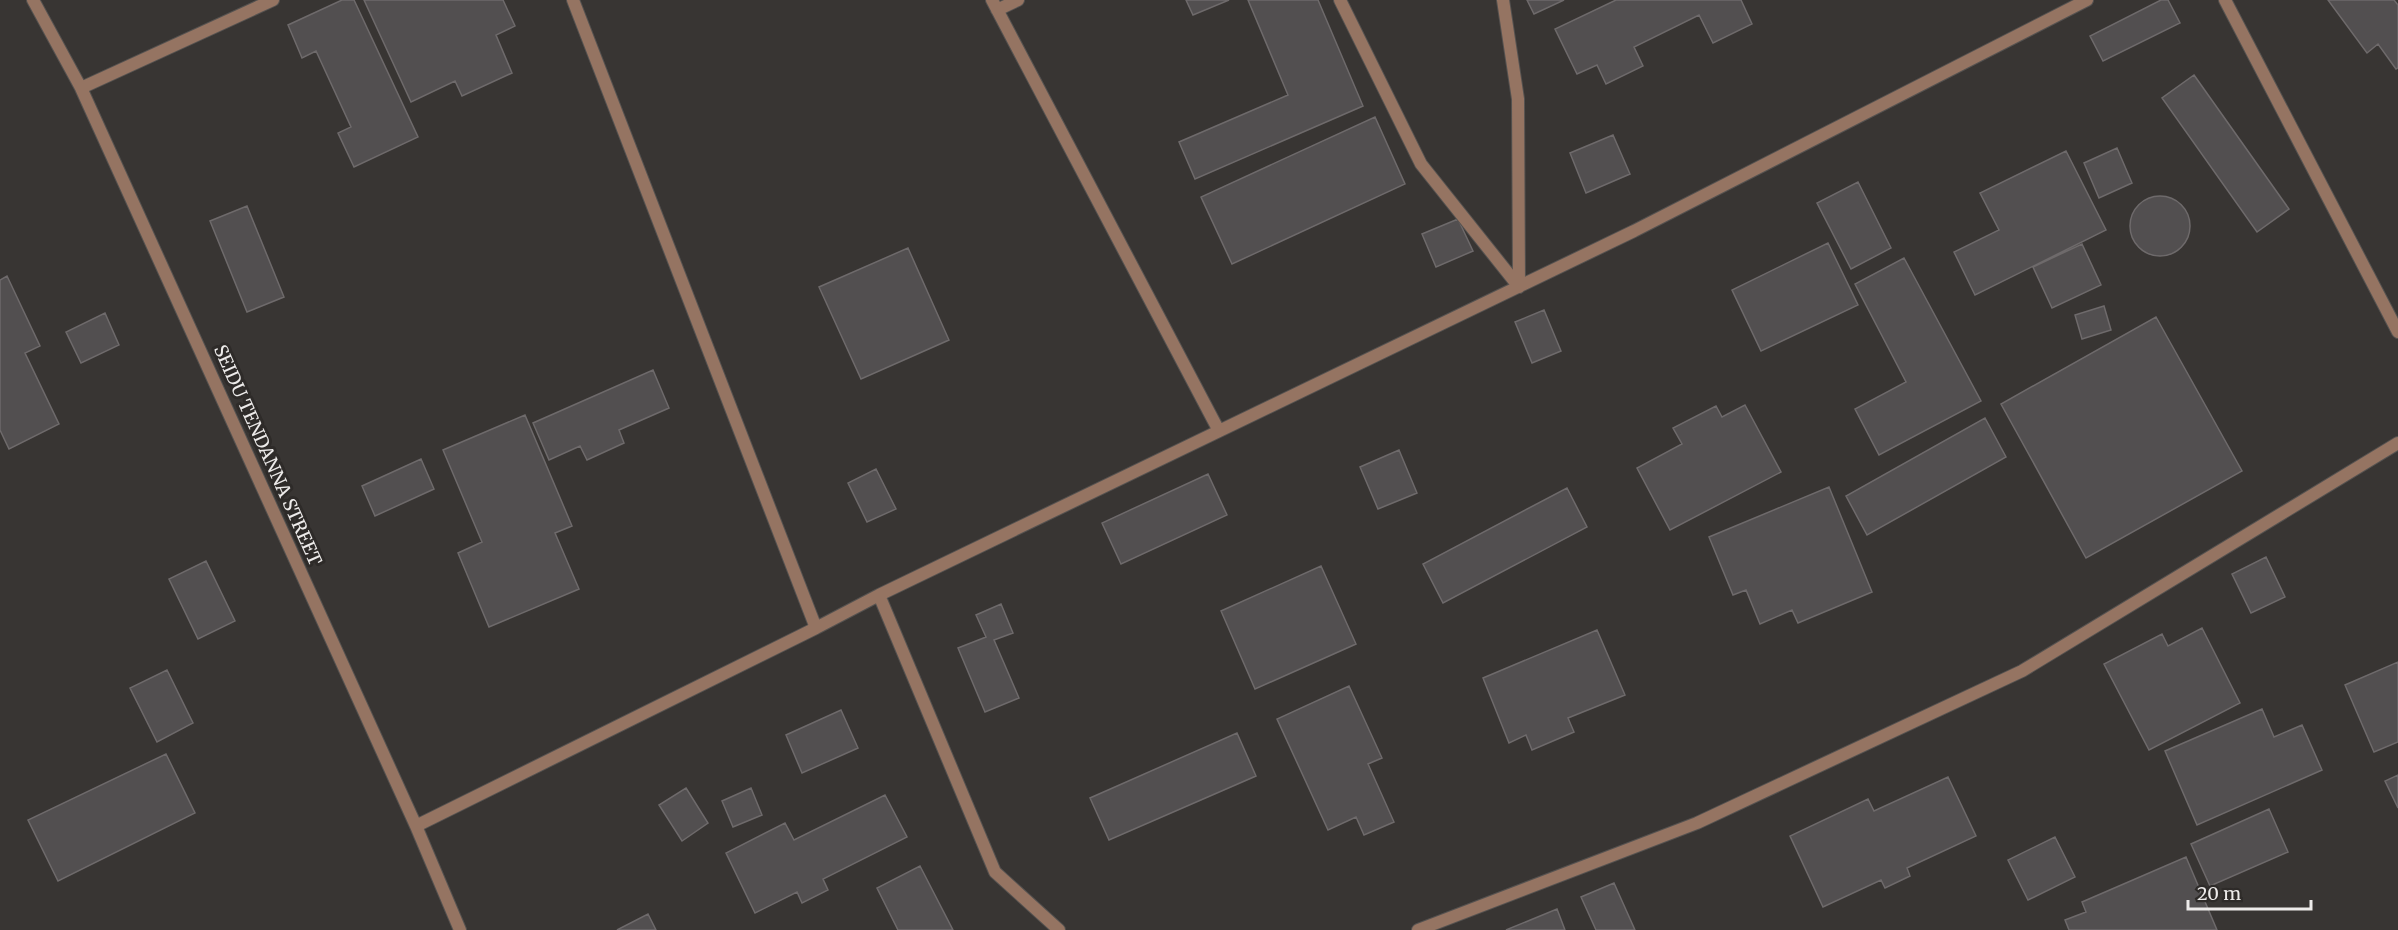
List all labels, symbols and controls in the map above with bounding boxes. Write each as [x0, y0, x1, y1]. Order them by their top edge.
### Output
street label: SEIDU TENDANNA STREET [209, 341, 327, 569]
scale bar [2188, 873, 2311, 911]
text: 20 m [2197, 882, 2241, 905]

